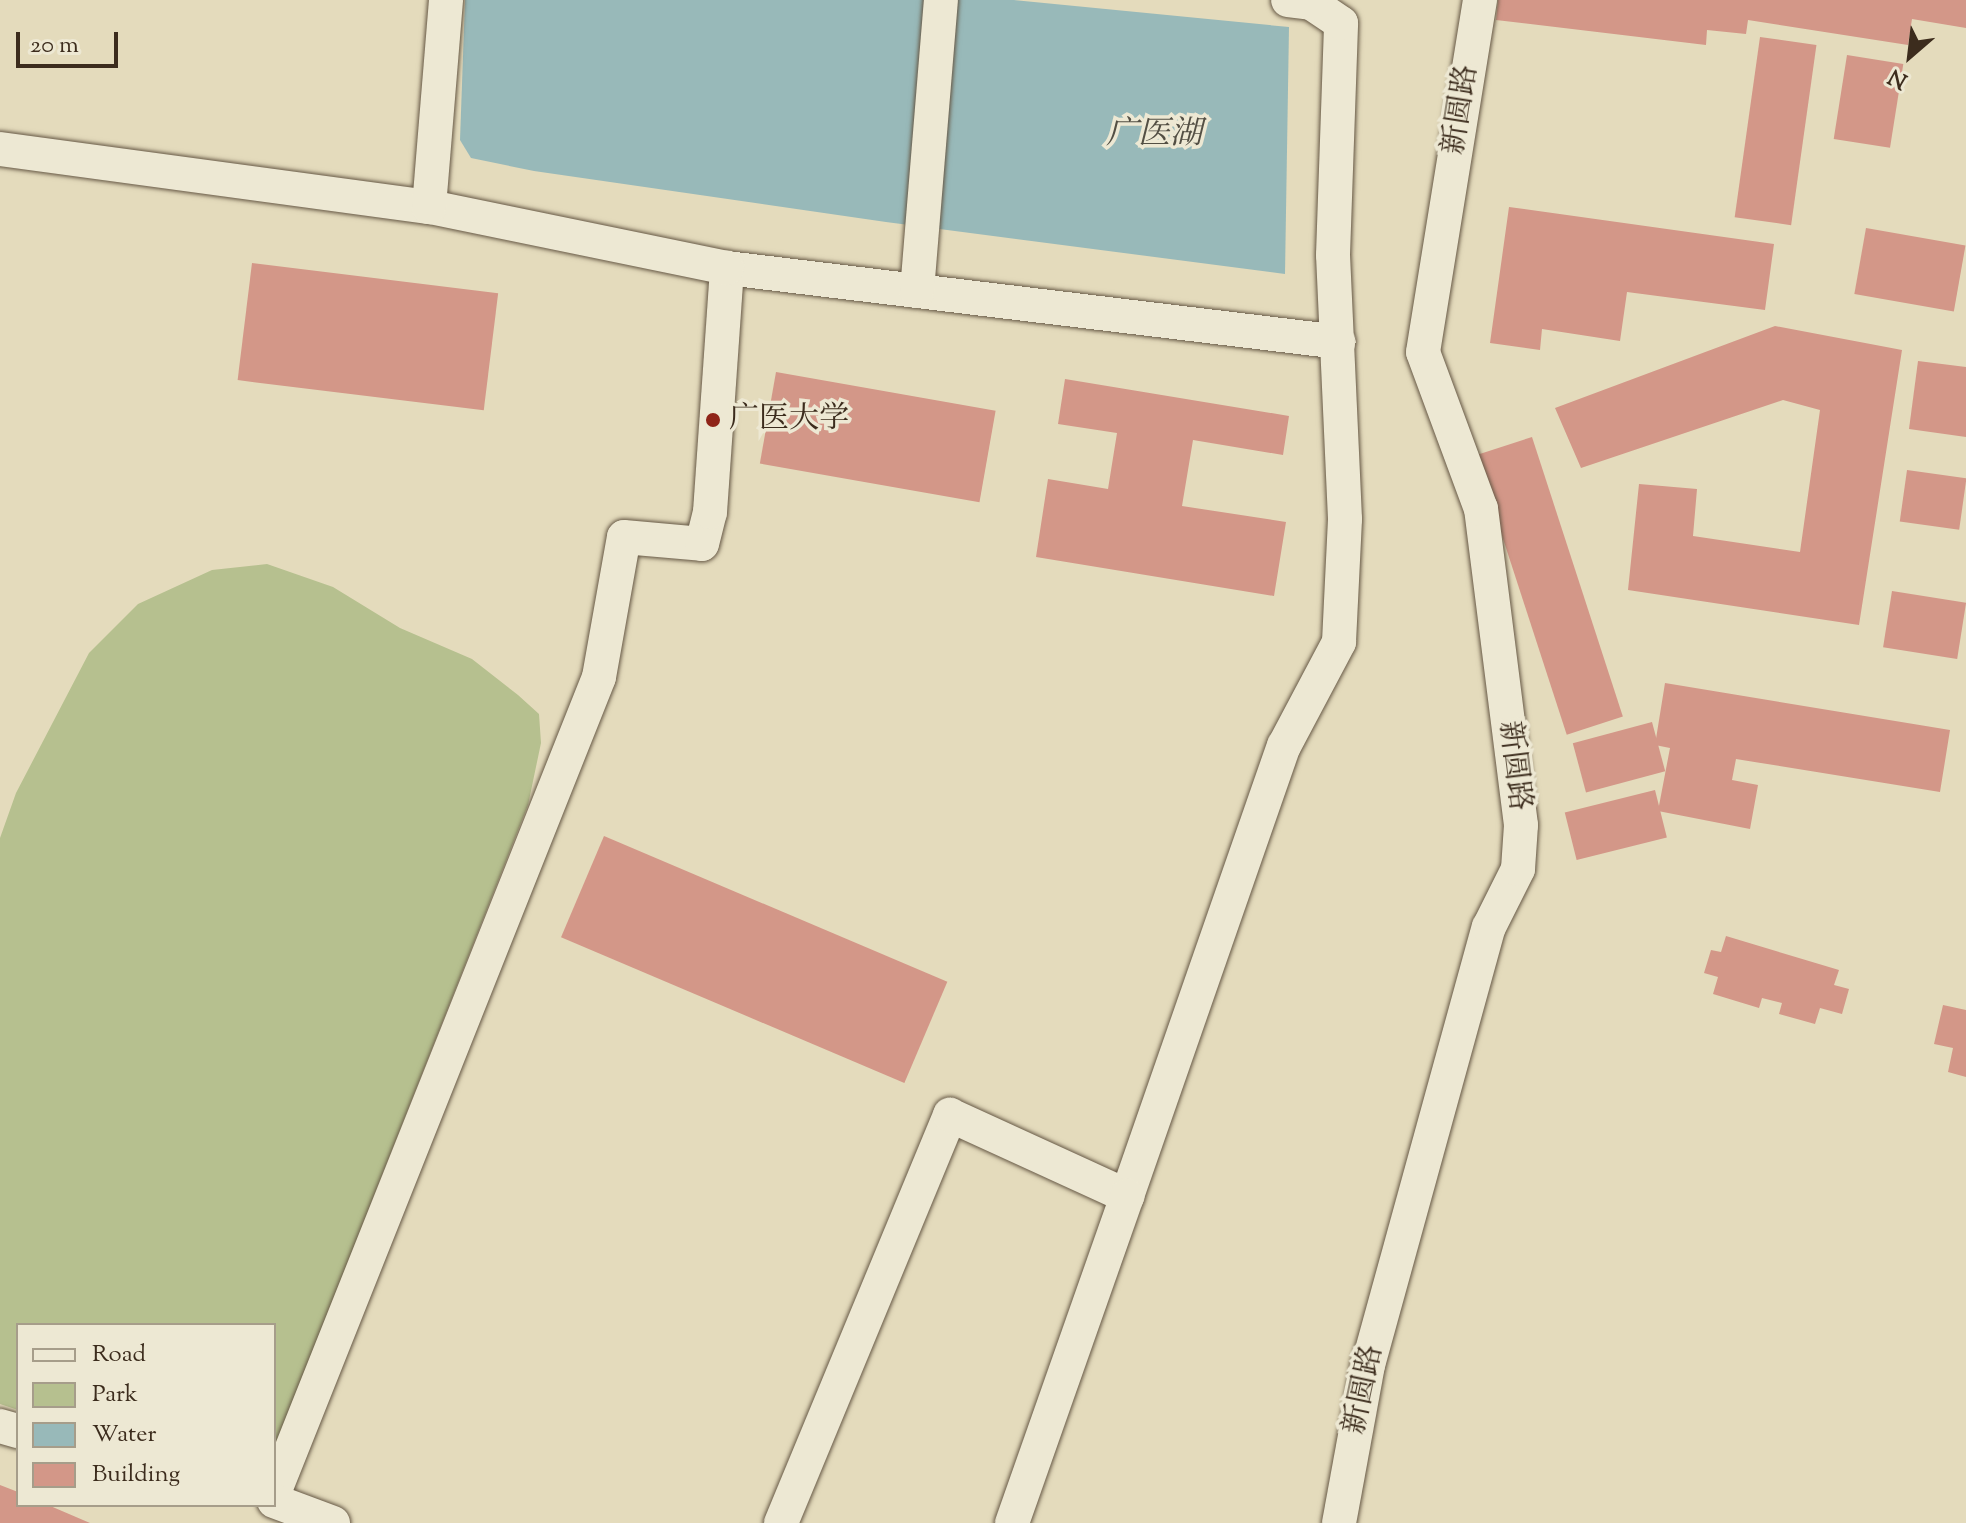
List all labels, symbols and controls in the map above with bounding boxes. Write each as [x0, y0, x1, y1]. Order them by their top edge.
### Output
scale bar [20, 16, 122, 66]
north arrow [1870, 16, 1950, 96]
text: 20 m [30, 29, 79, 63]
text: N [1883, 59, 1914, 95]
street label: 新圆路 [1437, 63, 1487, 157]
water label: 广医湖 [1106, 116, 1202, 154]
place label: 广医大学 [729, 402, 849, 438]
marker: 广医大学 [704, 411, 722, 429]
street label: 新圆路 [1490, 719, 1536, 813]
legend [16, 1323, 276, 1507]
text: Road [92, 1338, 146, 1372]
street label: 新圆路 [1338, 1342, 1392, 1438]
text: Park [92, 1378, 138, 1412]
text: Water [92, 1418, 156, 1452]
text: Building [92, 1458, 180, 1492]

